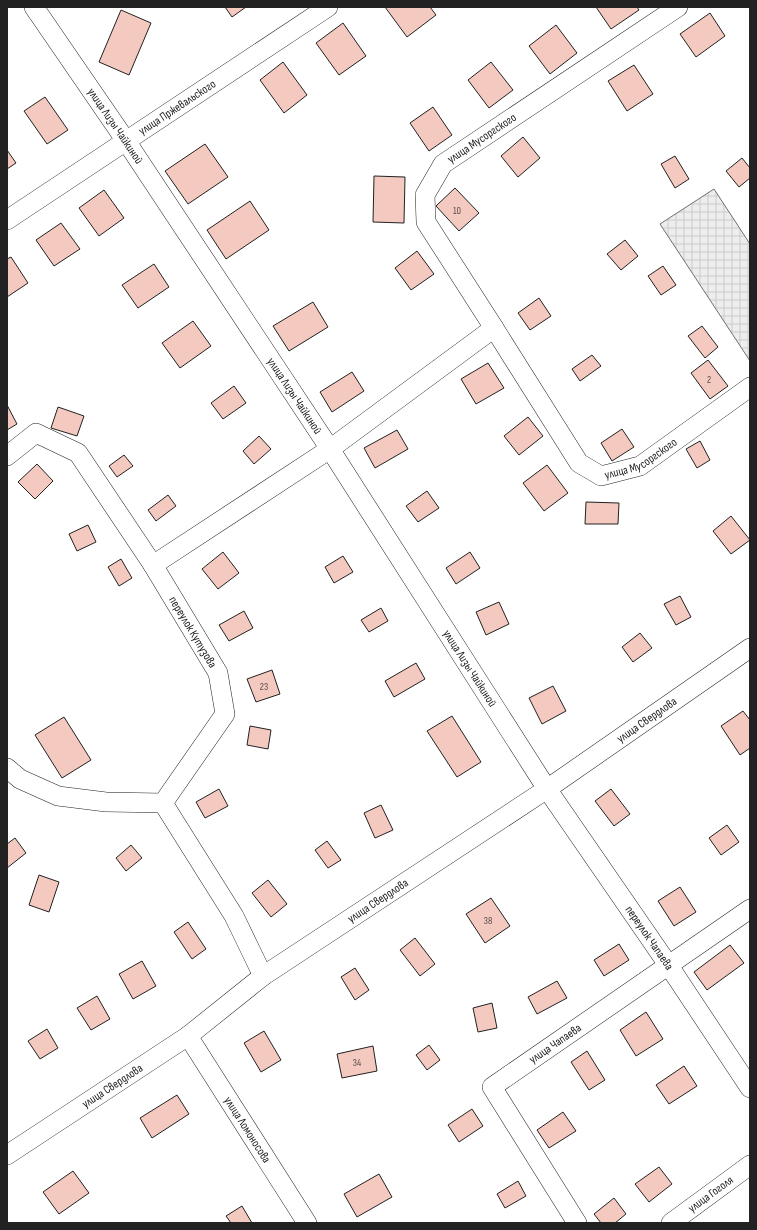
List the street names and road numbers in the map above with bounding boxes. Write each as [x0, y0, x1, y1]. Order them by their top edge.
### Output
street label: улица Пржевальского [136, 77, 219, 139]
street label: улица Лизы Чайкиной [84, 85, 146, 167]
street label: улица Мусоргского [445, 110, 519, 167]
street label: улица Лизы Чайкиной [264, 355, 325, 437]
street label: улица Мусоргского [603, 435, 680, 483]
street label: переулок Кутузова [165, 594, 220, 671]
street label: улица Лизы Чайкиной [439, 627, 500, 710]
street label: улица Свердлова [614, 694, 680, 746]
street label: улица Свердлова [345, 875, 412, 926]
street label: переулок Чапаева [622, 903, 677, 973]
street label: улица Чапаева [526, 1020, 585, 1067]
street label: улица Свердлова [79, 1061, 146, 1112]
street label: улица Ломоносова [220, 1094, 274, 1166]
street label: улица Гоголя [685, 1173, 737, 1216]

